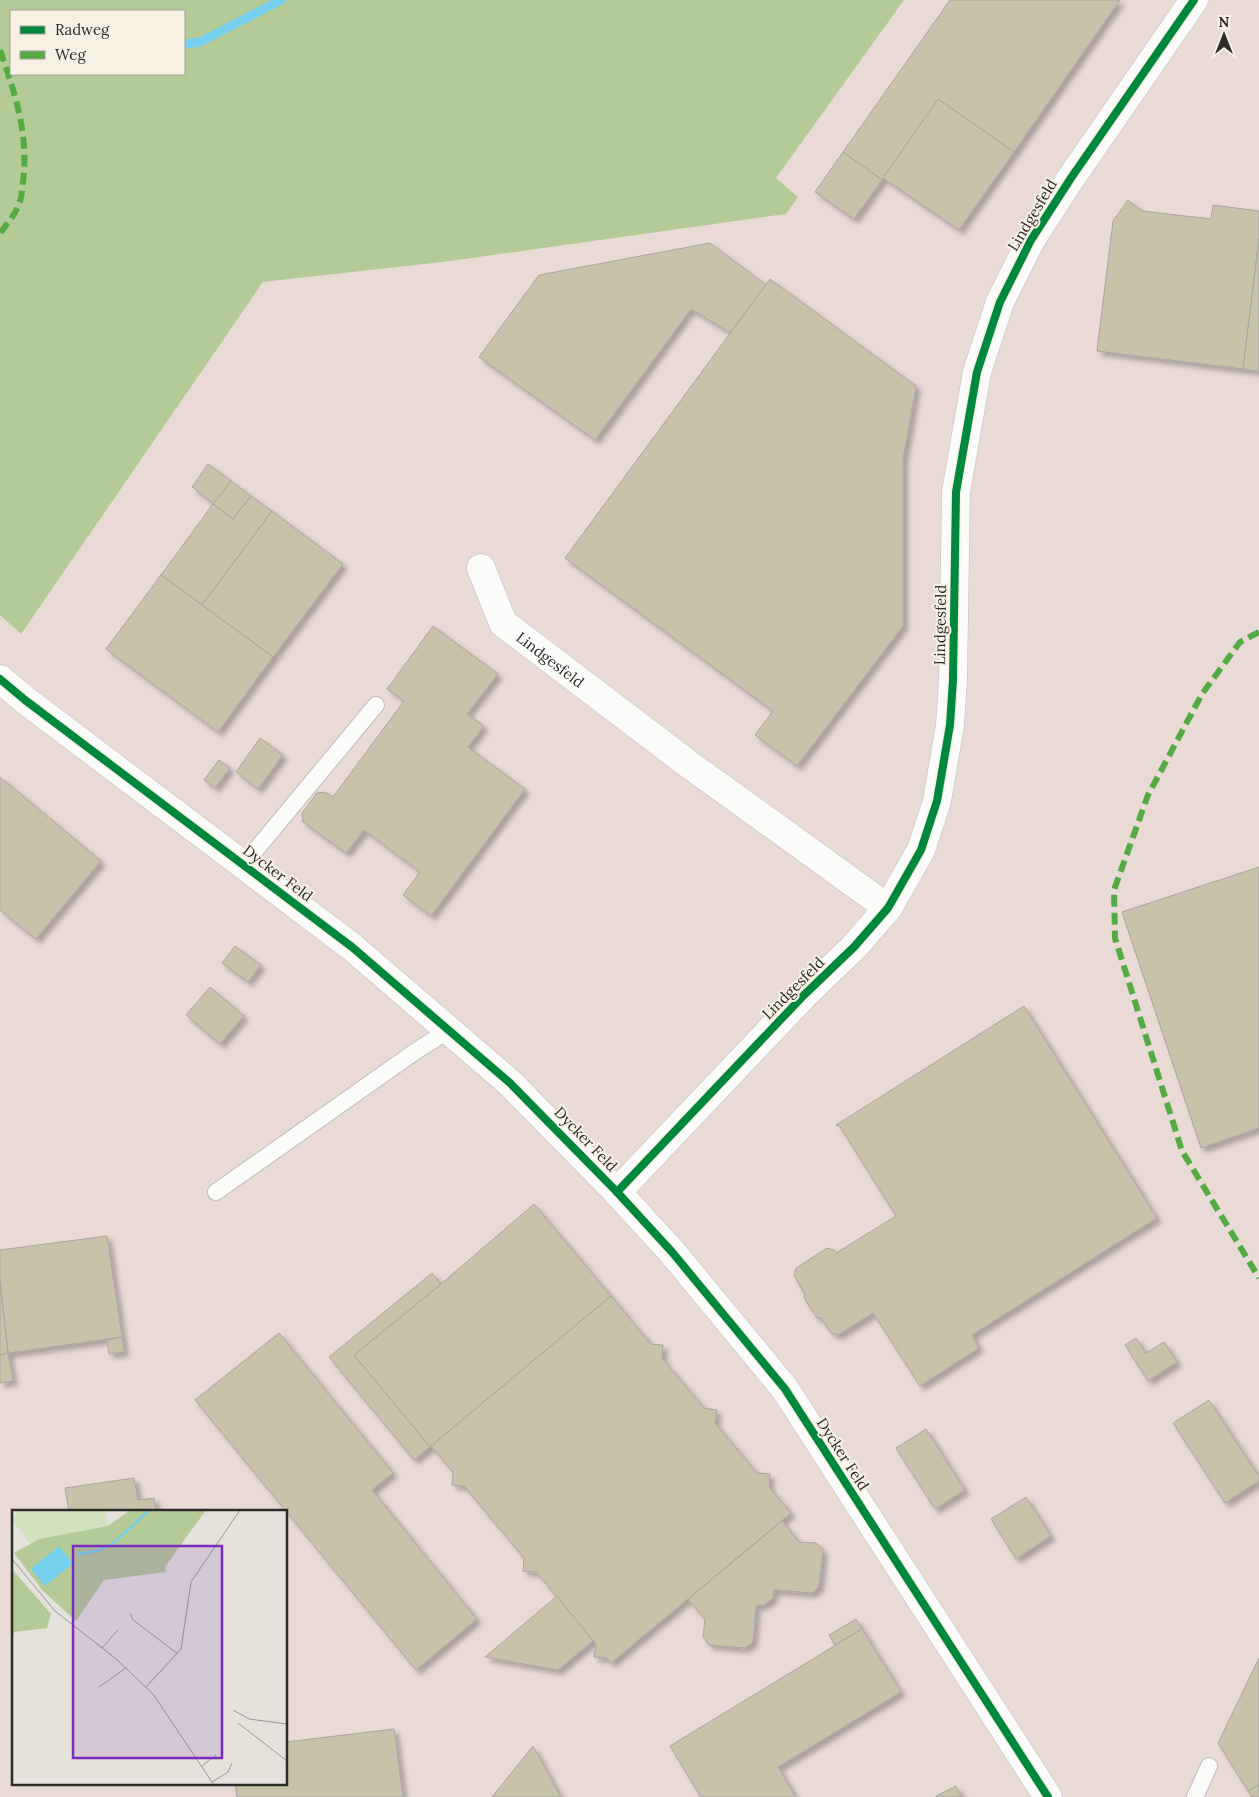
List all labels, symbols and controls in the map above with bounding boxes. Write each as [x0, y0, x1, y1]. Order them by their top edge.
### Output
legend [10, 10, 185, 75]
north arrow [1199, 10, 1249, 60]
text: N [1219, 13, 1230, 31]
text: Radweg [55, 20, 110, 39]
text: Weg [55, 45, 86, 64]
street label: Lindgesfeld [1003, 176, 1061, 254]
street label: Lindgesfeld [930, 585, 950, 665]
street label: Lindgesfeld [513, 627, 588, 691]
street label: Dycker Feld [239, 841, 317, 905]
street label: Lindgesfeld [758, 953, 828, 1023]
street label: Dycker Feld [550, 1103, 622, 1175]
street label: Dycker Feld [813, 1414, 873, 1494]
inset map [12, 1510, 288, 1784]

